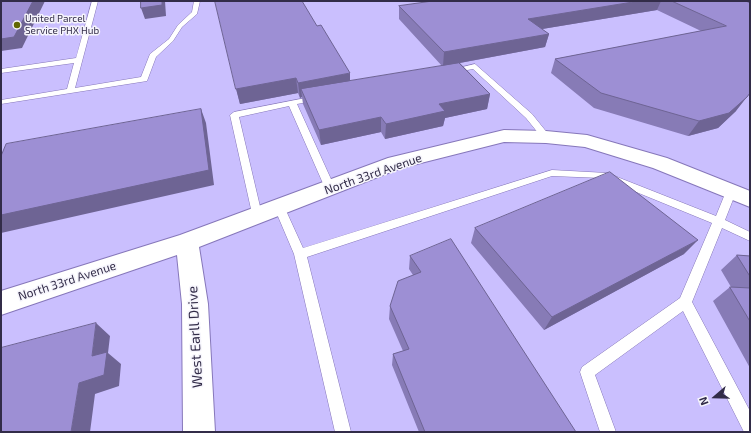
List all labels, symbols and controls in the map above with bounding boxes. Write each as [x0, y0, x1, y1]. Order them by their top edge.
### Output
place label: United Parcel Service PHX Hub [25, 13, 99, 36]
marker: United Parcel Service PHX Hub [12, 20, 22, 30]
street label: North 33rd Avenue [322, 151, 424, 197]
street label: North 33rd Avenue [16, 258, 118, 304]
street label: West Earll Drive [184, 286, 206, 388]
north arrow [695, 377, 735, 417]
text: N [696, 395, 711, 407]

